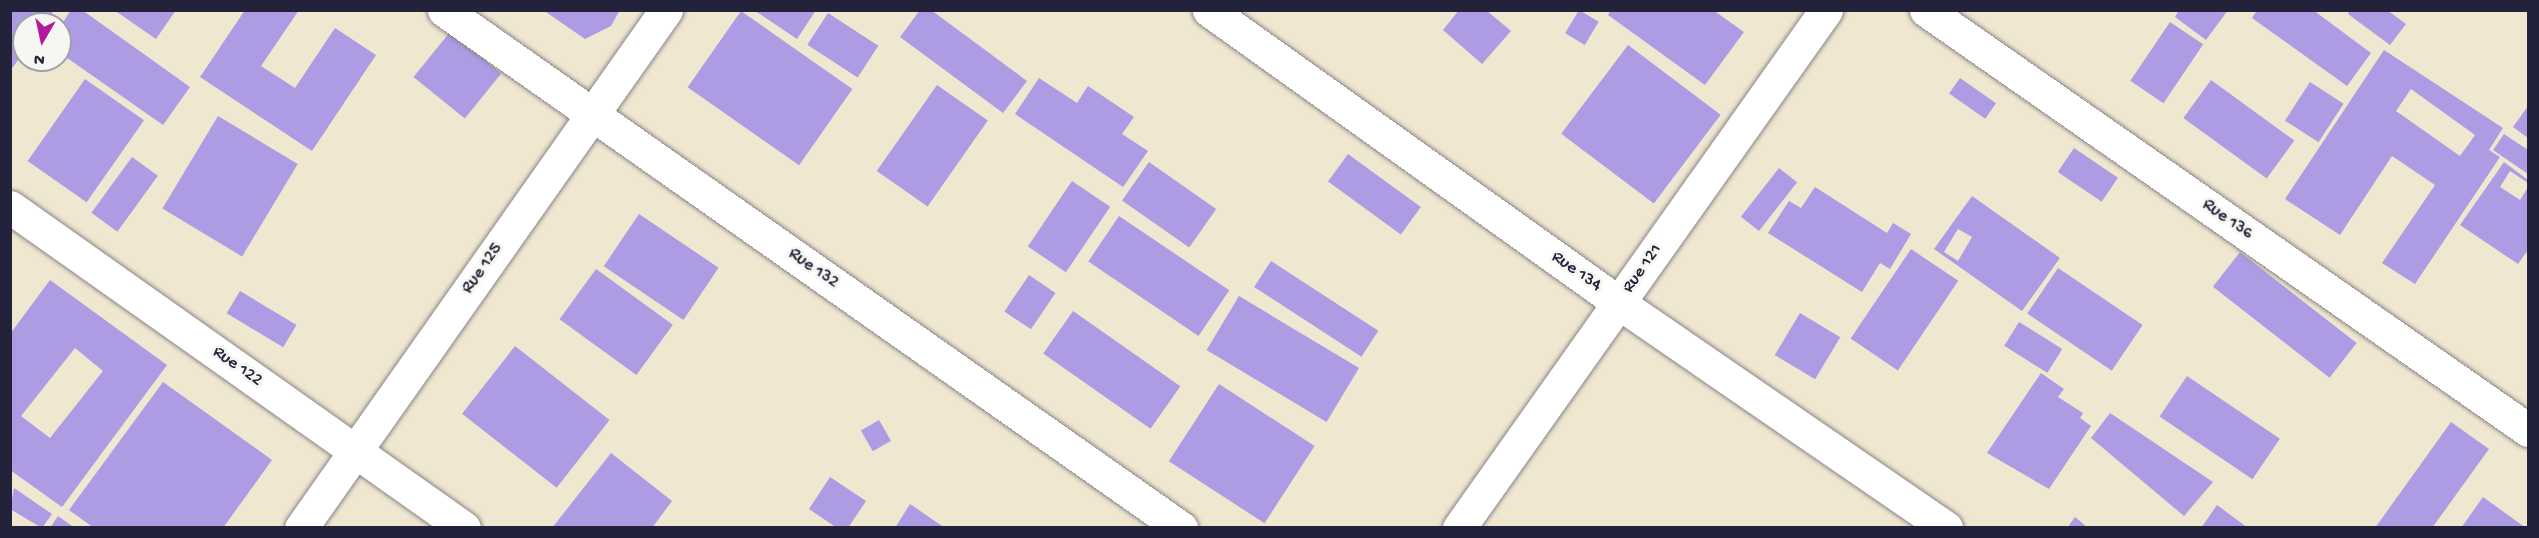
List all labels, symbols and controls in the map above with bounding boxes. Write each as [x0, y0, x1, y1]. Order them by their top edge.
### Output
north arrow [12, 12, 72, 72]
text: N [33, 48, 46, 68]
street label: Rue 136 [2197, 195, 2257, 245]
street label: Rue 125 [458, 239, 508, 299]
street label: Rue 121 [1618, 240, 1668, 298]
street label: Rue 132 [784, 244, 842, 294]
street label: Rue 134 [1547, 247, 1605, 297]
street label: Rue 122 [208, 342, 266, 392]

